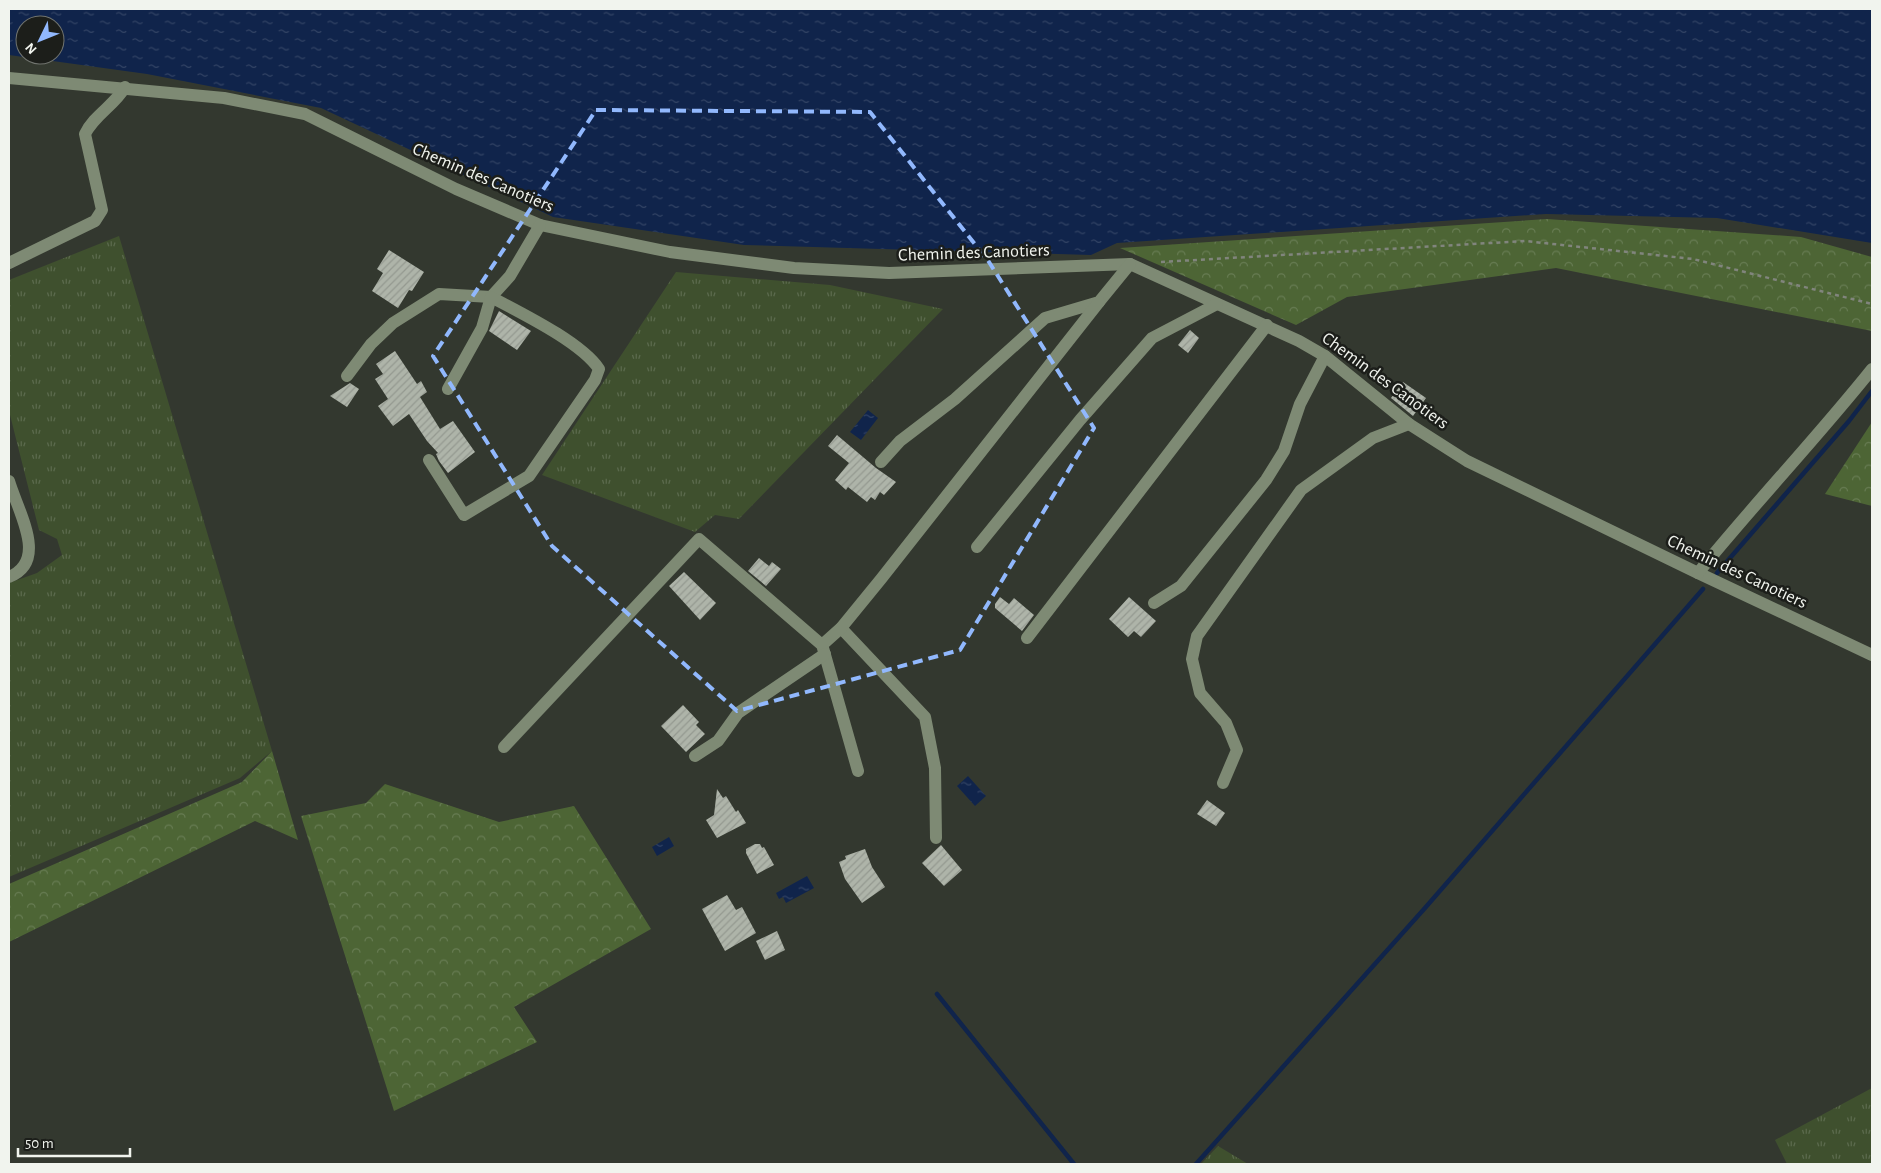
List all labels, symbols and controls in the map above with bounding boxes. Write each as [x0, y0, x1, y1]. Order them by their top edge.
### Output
north arrow [15, 15, 65, 65]
text: N [23, 40, 40, 57]
street label: Chemin des Canotiers [410, 140, 556, 216]
street label: Chemin des Canotiers [898, 241, 1050, 265]
street label: Chemin des Canotiers [1318, 329, 1452, 433]
street label: Chemin des Canotiers [1664, 532, 1810, 612]
scale bar [18, 1126, 130, 1158]
text: 50 m [25, 1136, 54, 1151]

